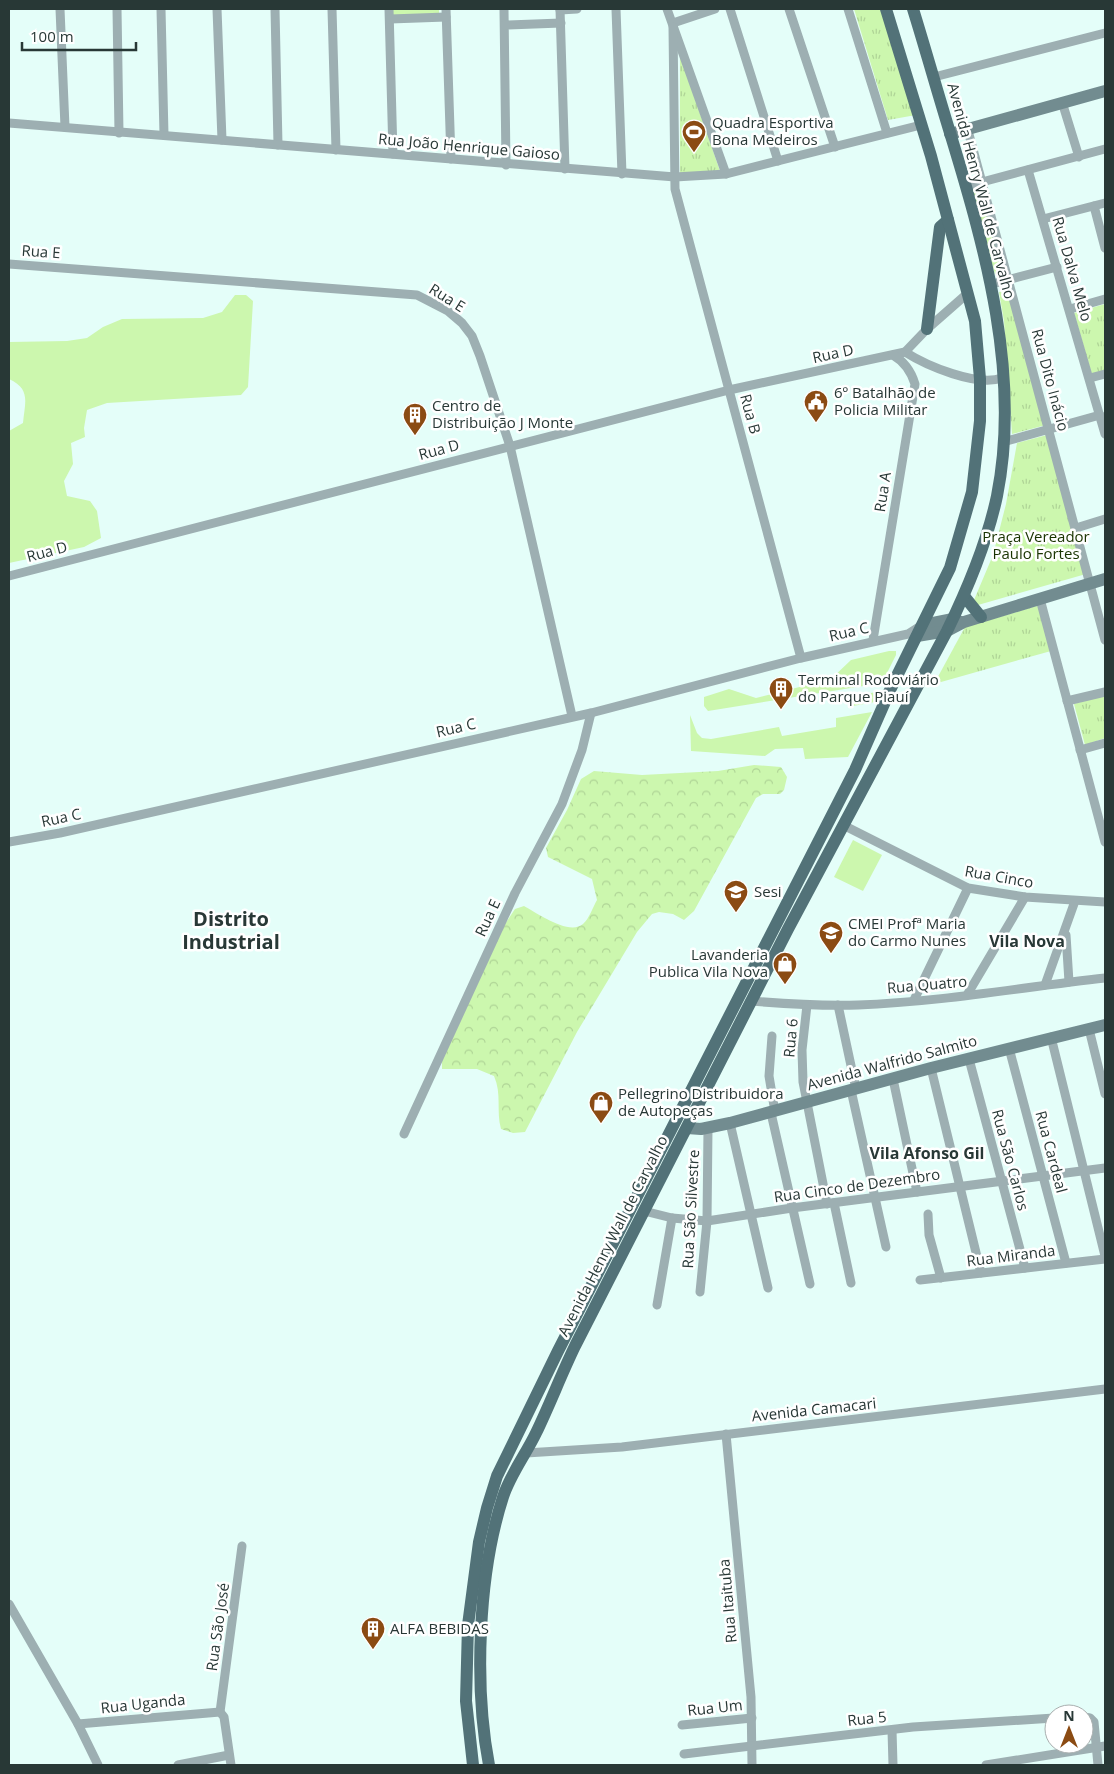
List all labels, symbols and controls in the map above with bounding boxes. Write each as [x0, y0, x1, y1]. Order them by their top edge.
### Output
scale bar [22, 20, 136, 52]
text: 100 m [30, 26, 74, 46]
street label: Avenida Henry Wall de Carvalho [943, 80, 1020, 301]
place label: Quadra Esportiva Bona Medeiros [712, 112, 834, 149]
sports icon: Quadra Esportiva Bona Medeiros [681, 119, 707, 153]
street label: Rua João Henrique Gaioso [377, 128, 561, 164]
street label: Rua Dalva Melo [1048, 214, 1097, 323]
street label: Rua E [21, 240, 61, 262]
street label: Rua E [426, 278, 469, 316]
street label: Rua Dito Inácio [1028, 326, 1074, 433]
street label: Rua D [810, 339, 855, 367]
place label: 6º Batalhão de Policia Militar [834, 382, 936, 419]
public building icon: 6º Batalhão de Policia Militar [803, 389, 829, 423]
street label: Rua B [736, 392, 766, 436]
place label: Centro de Distribuição J Monte [432, 395, 573, 432]
building icon: Centro de Distribuição J Monte [402, 402, 428, 436]
street label: Rua D [416, 434, 461, 464]
street label: Rua A [869, 470, 895, 513]
park label: Praça Vereador Paulo Fortes [982, 526, 1090, 563]
street label: Rua D [24, 536, 69, 566]
street label: Rua C [827, 617, 871, 645]
place label: Terminal Rodoviário do Parque Piauí [798, 669, 939, 706]
building icon: Terminal Rodoviário do Parque Piauí [768, 676, 794, 710]
street label: Rua C [434, 713, 478, 741]
street label: Rua C [39, 803, 83, 831]
street label: Rua Cinco [963, 860, 1035, 892]
school or university icon: Sesi [723, 879, 749, 913]
place label: Sesi [754, 881, 782, 901]
street label: Rua E [470, 896, 504, 939]
district label: Distrito Industrial [182, 905, 280, 955]
place label: CMEI Profª Maria do Carmo Nunes [848, 913, 966, 950]
school or university icon: CMEI Profª Maria do Carmo Nunes [818, 920, 844, 954]
district label: Vila Nova [989, 930, 1065, 952]
place label: Lavanderia Publica Vila Nova [649, 944, 768, 981]
shop icon: Lavanderia Publica Vila Nova [772, 951, 798, 985]
street label: Rua Quatro [886, 971, 968, 997]
street label: Rua 6 [778, 1017, 802, 1058]
street label: Avenida Walfrido Salmito [805, 1030, 979, 1094]
place label: Pellegrino Distribuidora de Autopeças [618, 1083, 784, 1120]
shop icon: Pellegrino Distribuidora de Autopeças [588, 1090, 614, 1124]
street label: Rua São Carlos [988, 1107, 1034, 1213]
street label: Rua Cardeal [1031, 1108, 1073, 1195]
street label: Avenida Henry Wall de Carvalho [553, 1132, 672, 1339]
district label: Vila Afonso Gil [869, 1142, 985, 1164]
street label: Rua São Silvestre [677, 1149, 703, 1269]
street label: Rua Cinco de Dezembro [772, 1163, 941, 1207]
street label: Rua Miranda [965, 1240, 1056, 1270]
street label: Avenida Camacari [751, 1393, 877, 1425]
street label: Rua Itaituba [713, 1558, 741, 1644]
street label: Rua São José [201, 1582, 233, 1672]
building icon: ALFA BEBIDAS [360, 1616, 386, 1650]
place label: ALFA BEBIDAS [390, 1618, 489, 1638]
street label: Rua Uganda [100, 1689, 186, 1717]
street label: Rua Um [686, 1694, 744, 1720]
north arrow [1044, 1704, 1094, 1754]
street label: Rua 5 [846, 1706, 887, 1730]
text: N [1063, 1706, 1075, 1725]

